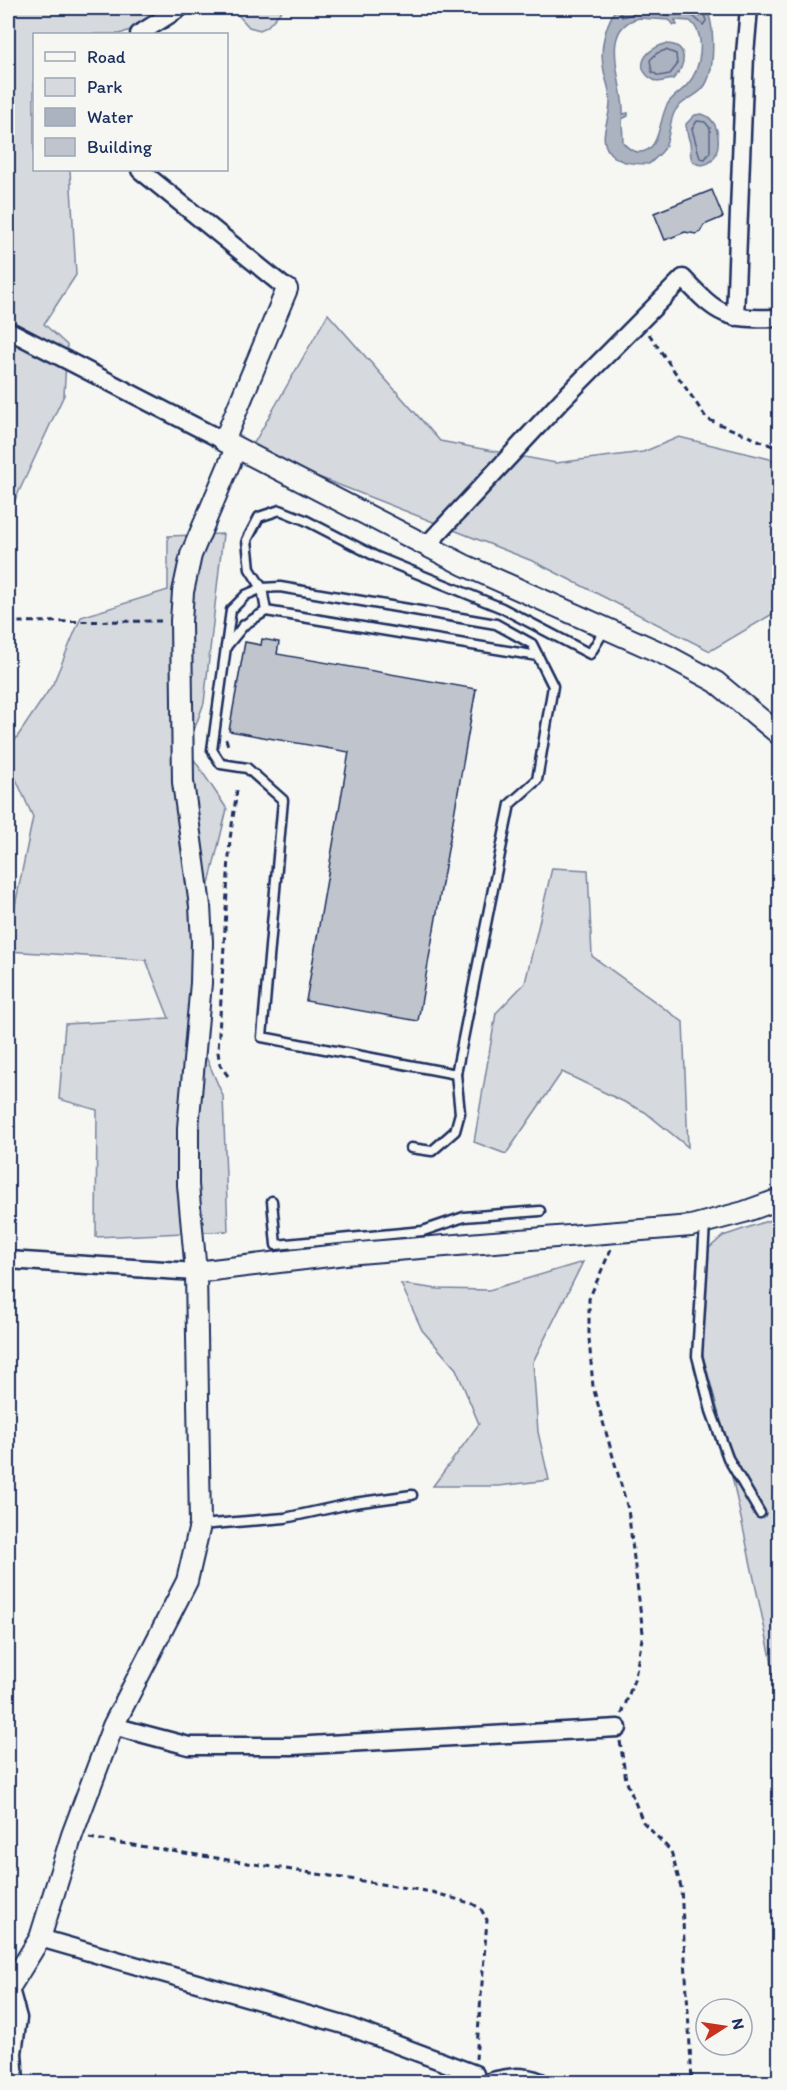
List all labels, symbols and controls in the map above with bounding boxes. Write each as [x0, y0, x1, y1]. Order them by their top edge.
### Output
legend [33, 33, 228, 171]
text: Road [87, 46, 126, 68]
text: Park [87, 76, 122, 98]
text: Water [87, 106, 133, 128]
text: Building [87, 136, 153, 158]
north arrow [694, 1997, 754, 2057]
text: N [728, 2017, 749, 2031]

